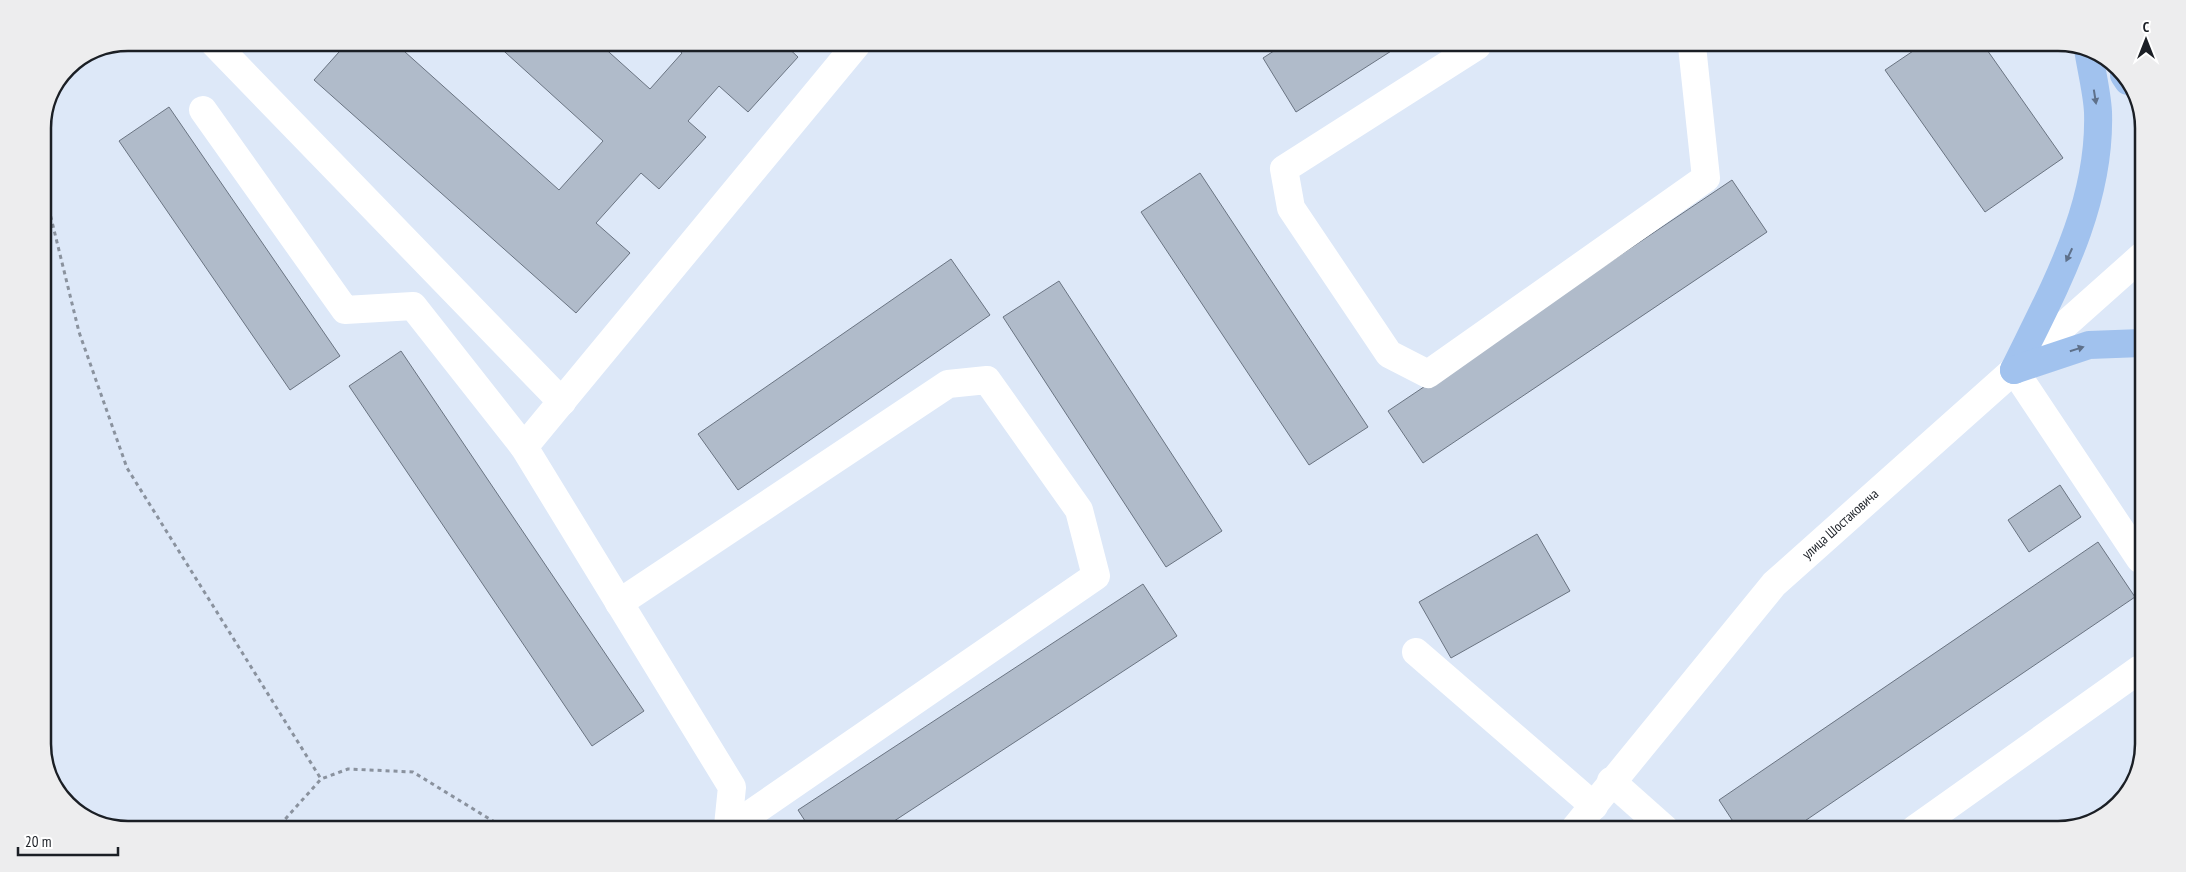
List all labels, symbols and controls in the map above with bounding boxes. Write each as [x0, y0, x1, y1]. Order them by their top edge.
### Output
north arrow [2121, 15, 2171, 65]
text: С [2143, 18, 2150, 36]
one-way arrow [2092, 89, 2100, 105]
one-way arrow [2064, 248, 2072, 262]
one-way arrow [2070, 345, 2085, 353]
street label: улица Шостаковича [1798, 485, 1882, 563]
scale bar [18, 824, 118, 856]
text: 20 m [25, 832, 51, 851]

